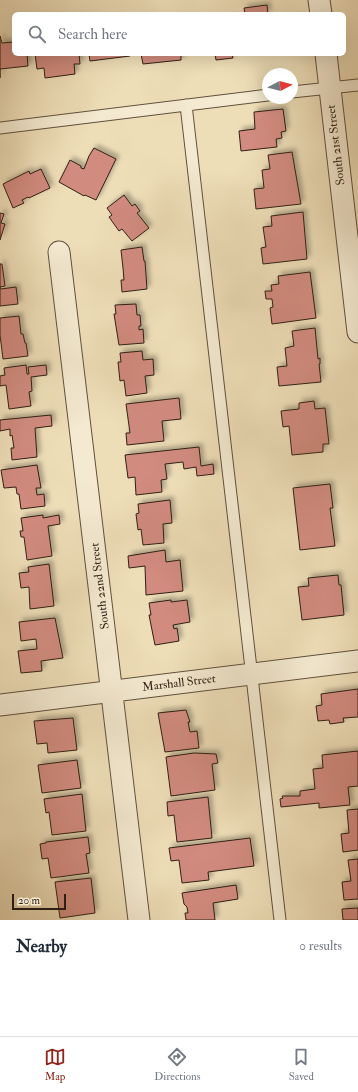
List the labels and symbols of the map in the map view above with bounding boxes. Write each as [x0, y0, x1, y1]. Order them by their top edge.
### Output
north arrow [262, 68, 298, 104]
street label: South 21st Street [324, 104, 348, 186]
street label: South 22nd Street [87, 542, 113, 630]
street label: Marshall Street [141, 671, 217, 695]
scale bar [12, 892, 66, 911]

